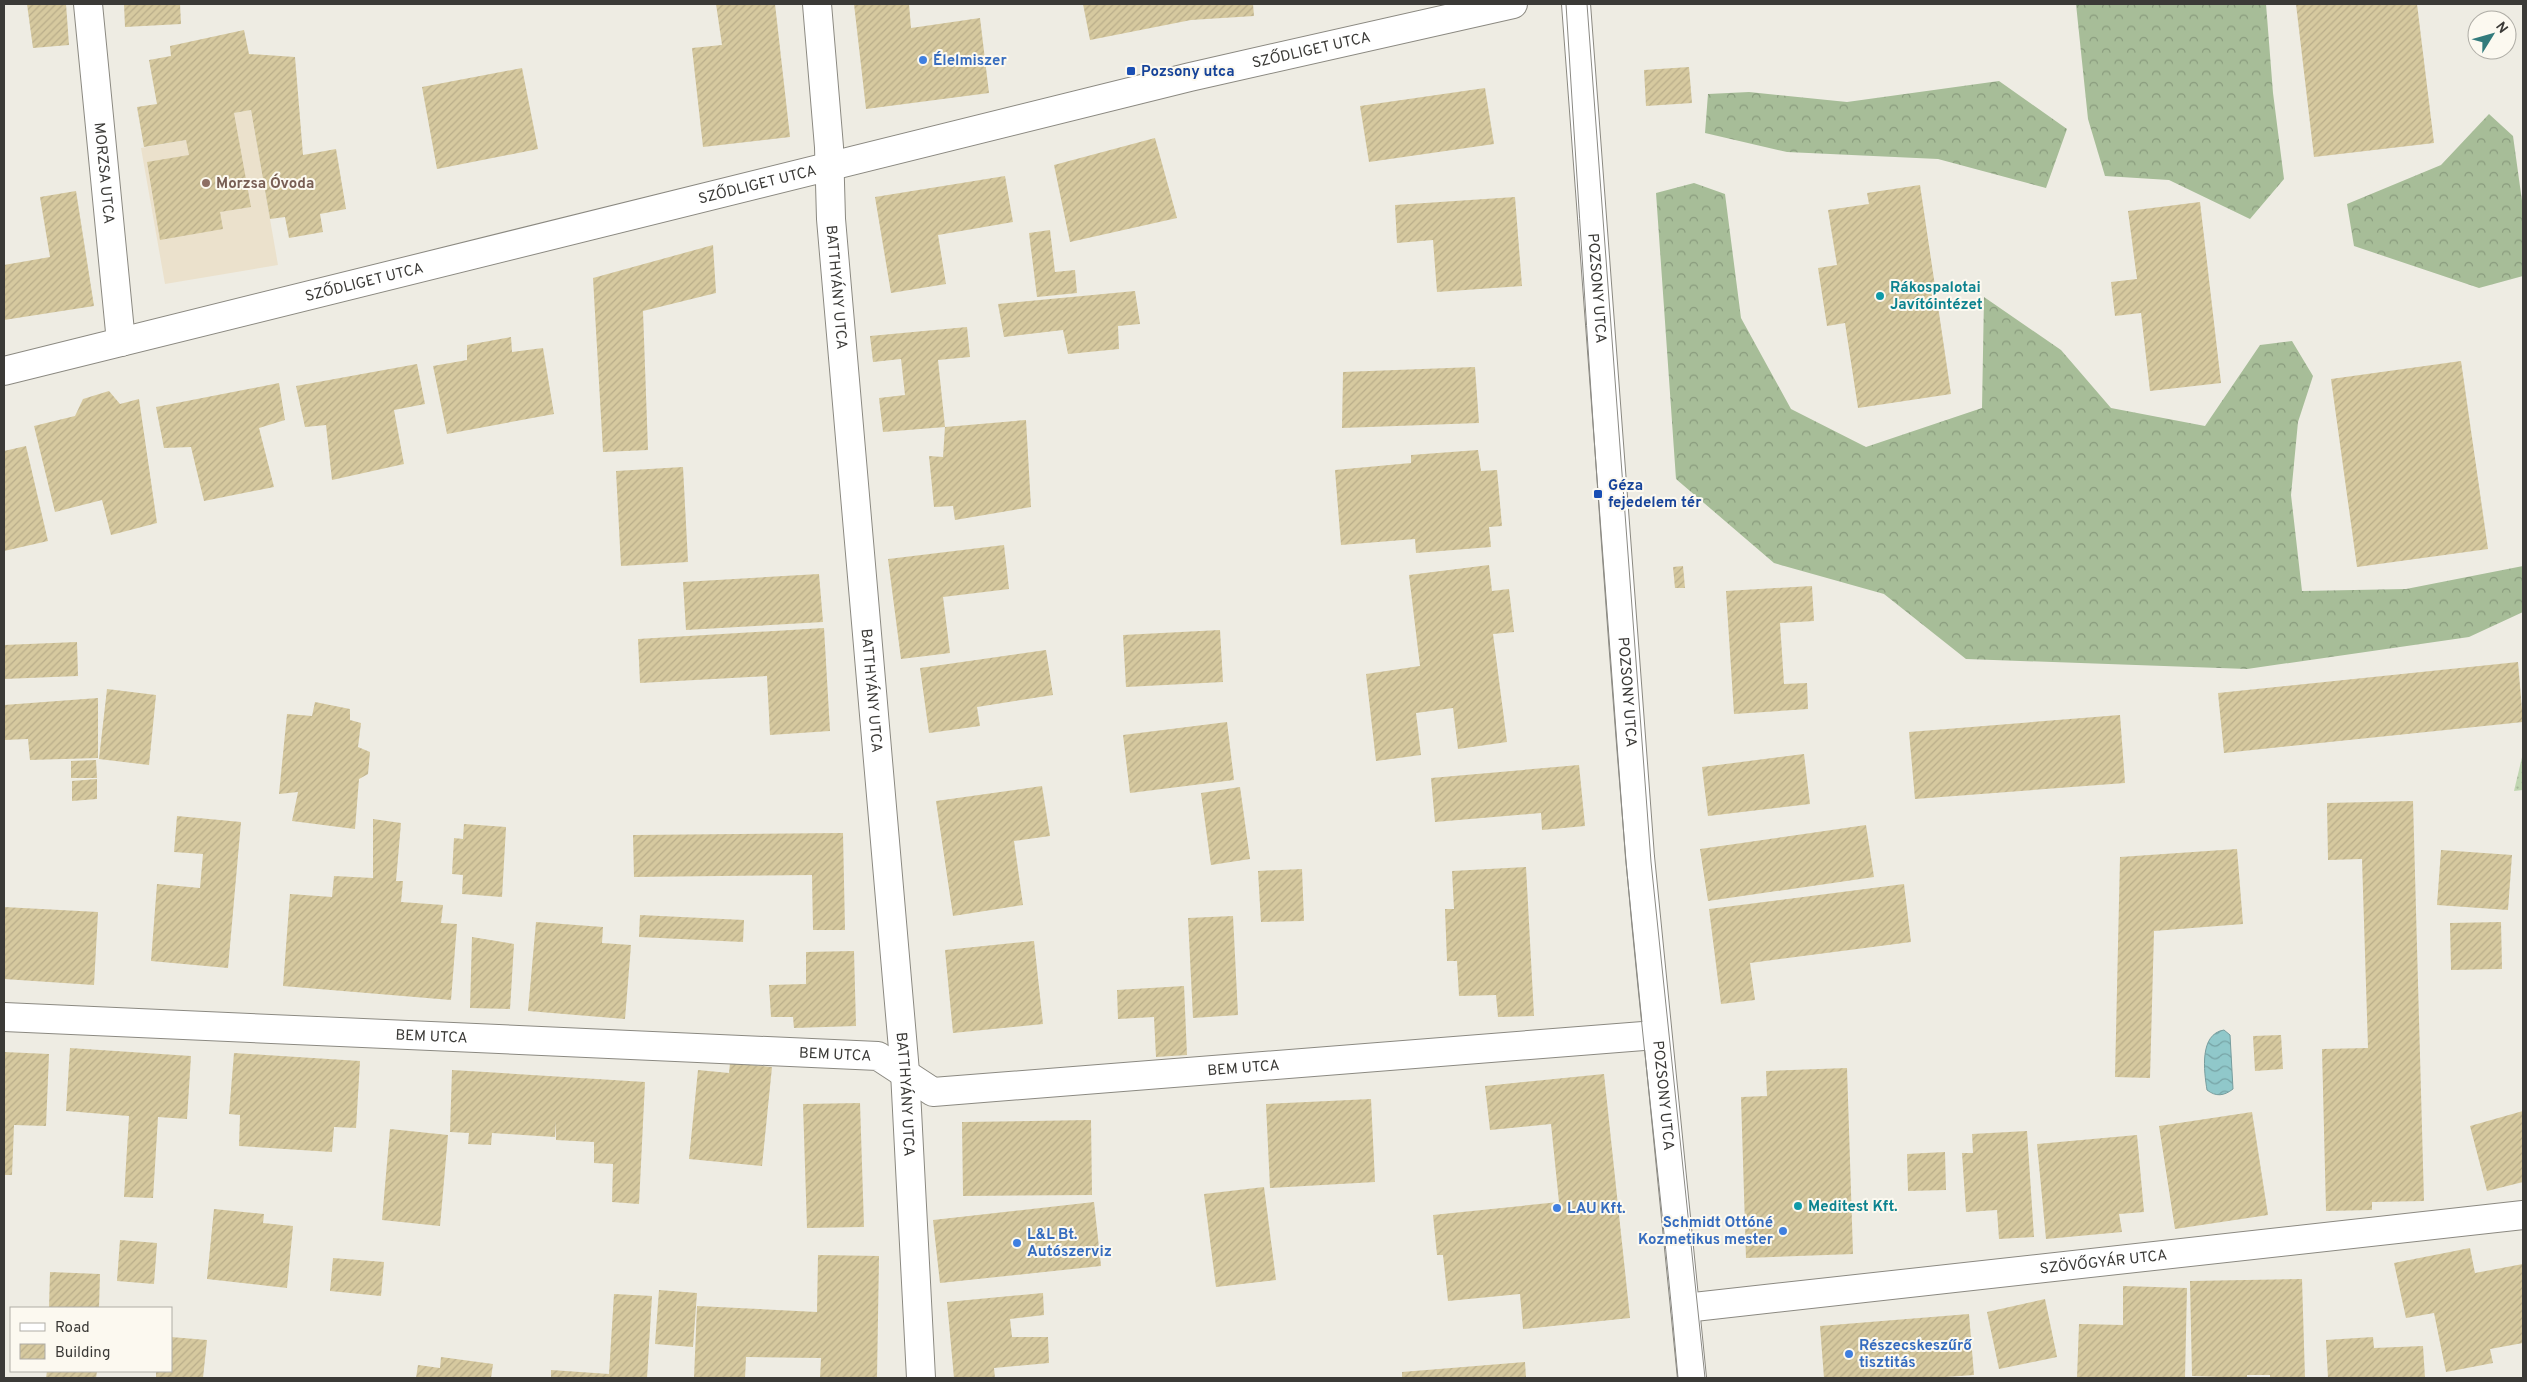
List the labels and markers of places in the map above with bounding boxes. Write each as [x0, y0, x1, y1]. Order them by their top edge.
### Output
place label: Élelmiszer [933, 51, 1007, 71]
marker: Élelmiszer [917, 54, 929, 66]
place label: Pozsony utca [1141, 63, 1235, 82]
marker: Pozsony utca [1125, 65, 1137, 77]
place label: Morzsa Óvoda [216, 173, 314, 194]
marker: Morzsa Óvoda [200, 177, 212, 189]
place label: Rákospalotai Javítóintézet [1890, 279, 1983, 315]
marker: Rákospalotai Javítóintézet [1874, 290, 1886, 302]
place label: Géza fejedelem tér [1608, 477, 1702, 513]
marker: Géza fejedelem tér [1592, 488, 1604, 500]
place label: Meditest Kft. [1808, 1198, 1898, 1217]
place label: LAU Kft. [1567, 1200, 1626, 1219]
marker: Meditest Kft. [1792, 1200, 1804, 1212]
marker: LAU Kft. [1551, 1202, 1563, 1214]
place label: Schmidt Ottóné Kozmetikus mester [1638, 1214, 1774, 1250]
marker: Schmidt Ottóné Kozmetikus mester [1777, 1225, 1789, 1237]
place label: L&L Bt. Autószerviz [1027, 1226, 1112, 1262]
marker: L&L Bt. Autószerviz [1011, 1237, 1023, 1249]
place label: Részecskeszűrő tisztitás [1859, 1337, 1973, 1373]
marker: Részecskeszűrő tisztitás [1843, 1348, 1855, 1360]

